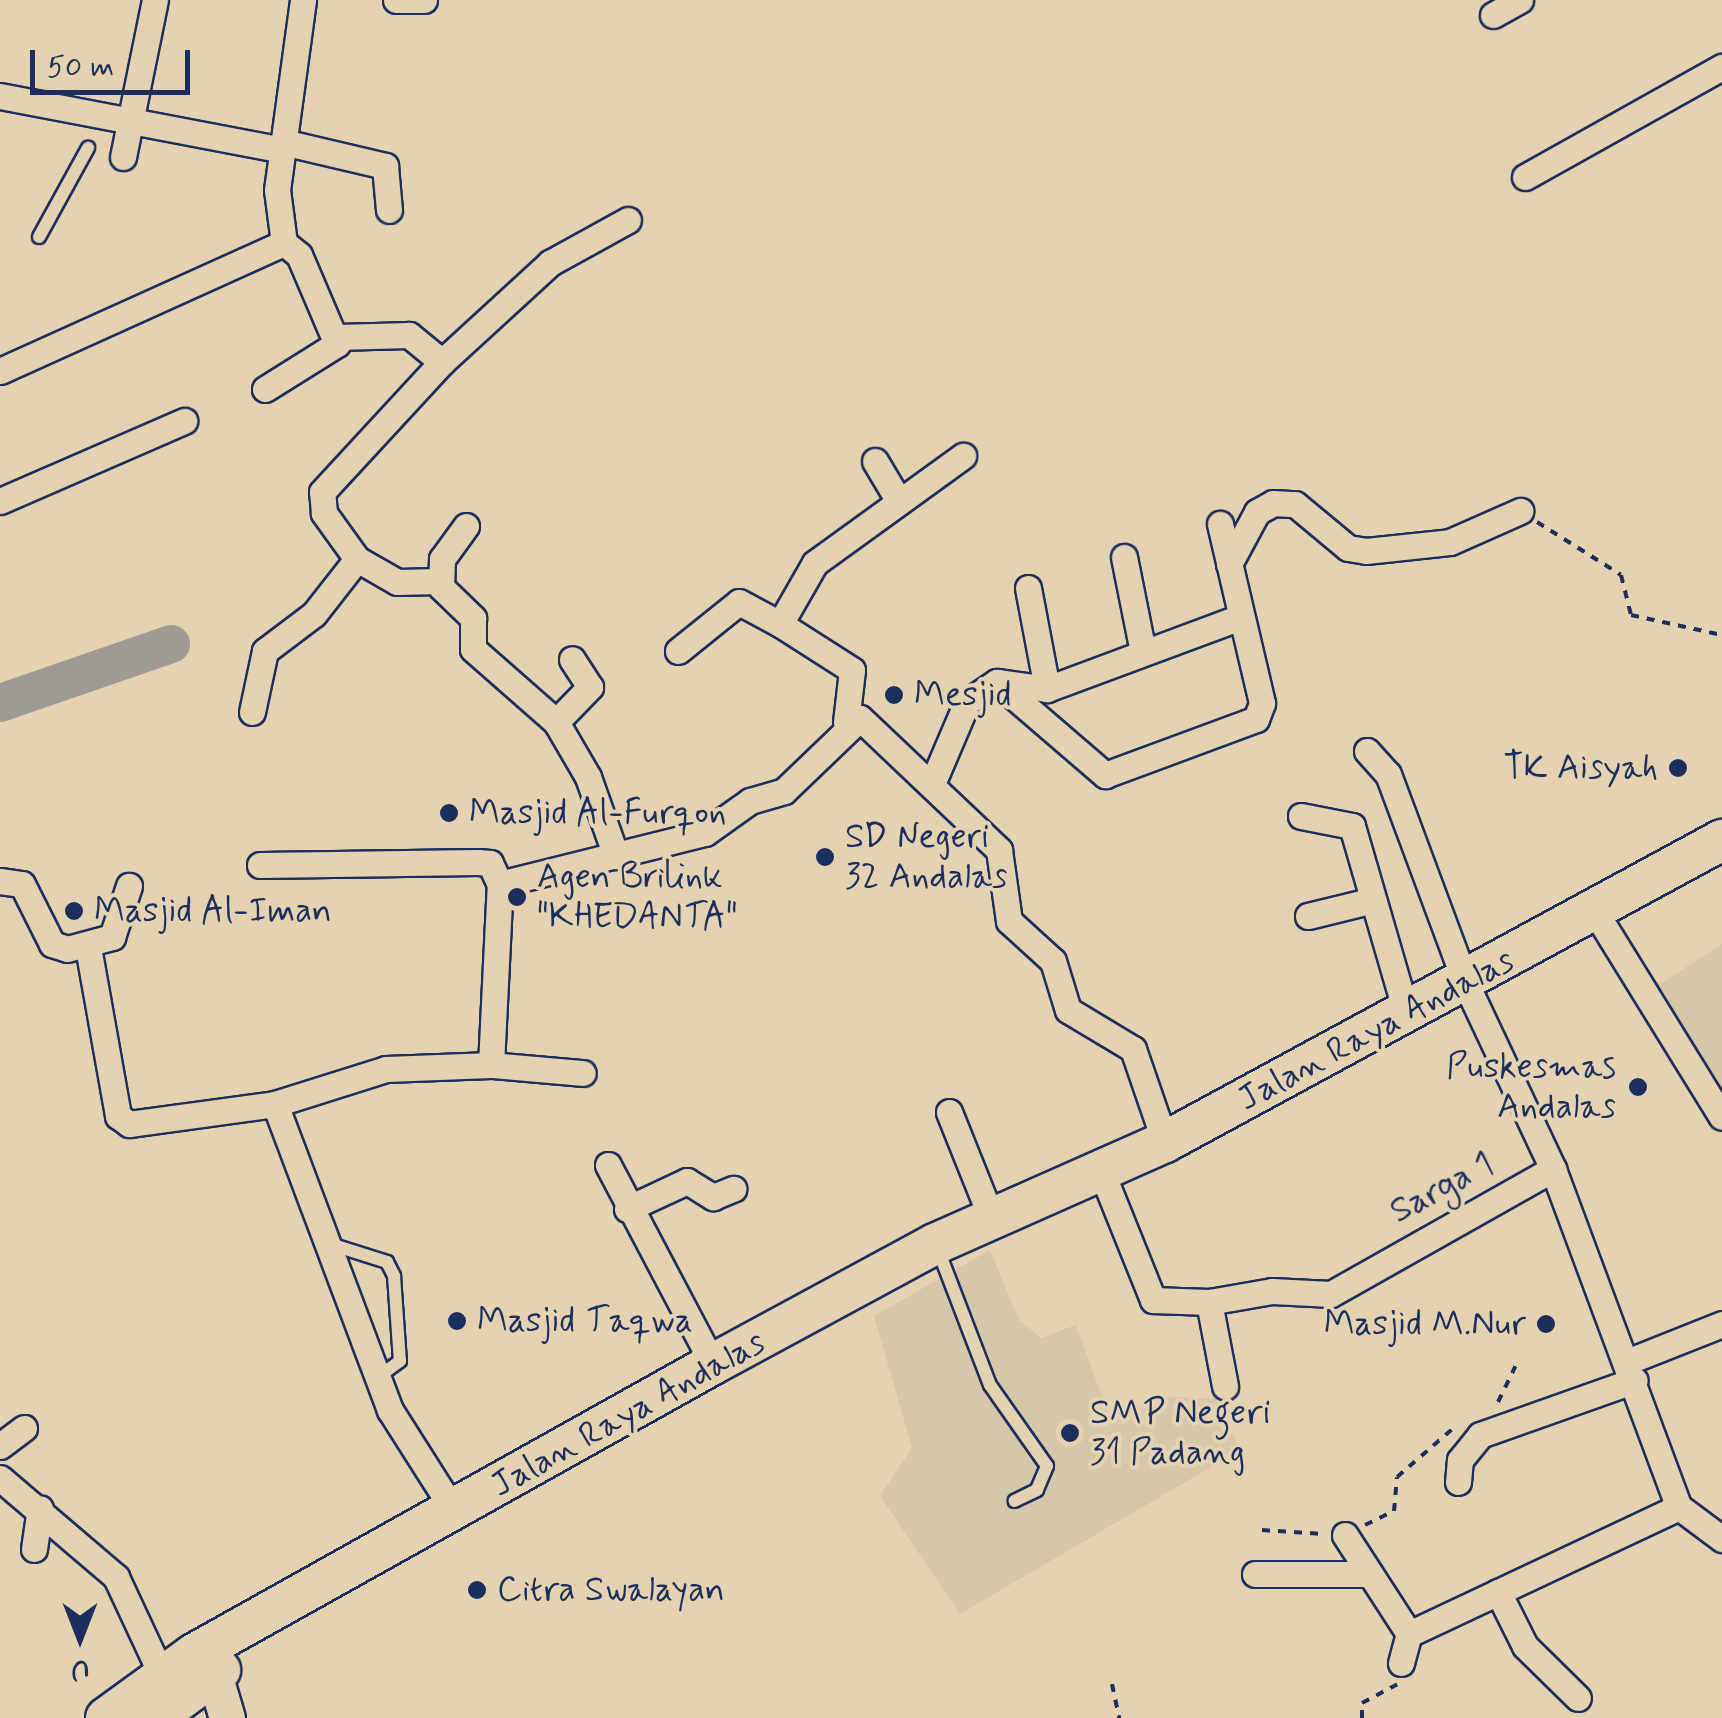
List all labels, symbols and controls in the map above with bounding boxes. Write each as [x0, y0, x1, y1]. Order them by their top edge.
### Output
scale bar [35, 30, 195, 92]
text: 50 m [47, 48, 114, 87]
place label: Mesjid [914, 674, 1012, 716]
marker: Mesjid [883, 684, 905, 706]
place label: TK Aisyah [1504, 747, 1658, 789]
marker: TK Aisyah [1667, 757, 1689, 779]
place label: Masjid Al-Furqon [469, 792, 727, 834]
marker: Masjid Al-Furqon [438, 802, 460, 824]
place label: SD Negeri 32 Andalas [845, 816, 1007, 898]
marker: SD Negeri 32 Andalas [814, 846, 836, 868]
place label: Agen Brilink "KHEDANTA" [537, 856, 738, 938]
marker: Agen Brilink "KHEDANTA" [506, 886, 528, 908]
place label: Masjid Al-Iman [94, 890, 332, 932]
marker: Masjid Al-Iman [63, 900, 85, 922]
street label: Jalan Raya Andalas [1233, 941, 1519, 1119]
place label: Puskesmas Andalas [1446, 1046, 1616, 1128]
marker: Puskesmas Andalas [1625, 1074, 1651, 1100]
street label: Sarga 1 [1383, 1143, 1501, 1233]
place label: Masjid Taqwa [477, 1300, 683, 1342]
place label: Masjid M.Nur [1326, 1303, 1526, 1345]
marker: Masjid Taqwa [446, 1310, 468, 1332]
marker: Masjid M.Nur [1535, 1313, 1557, 1335]
street label: Jalan Raya Andalas [486, 1322, 770, 1506]
place label: SMP Negeri 31 Padang [1090, 1392, 1271, 1474]
marker: SMP Negeri 31 Padang [1059, 1422, 1081, 1444]
place label: Citra Swalayan [497, 1569, 726, 1611]
marker: Citra Swalayan [466, 1579, 488, 1601]
north arrow [30, 1588, 130, 1688]
text: U [71, 1650, 89, 1687]

